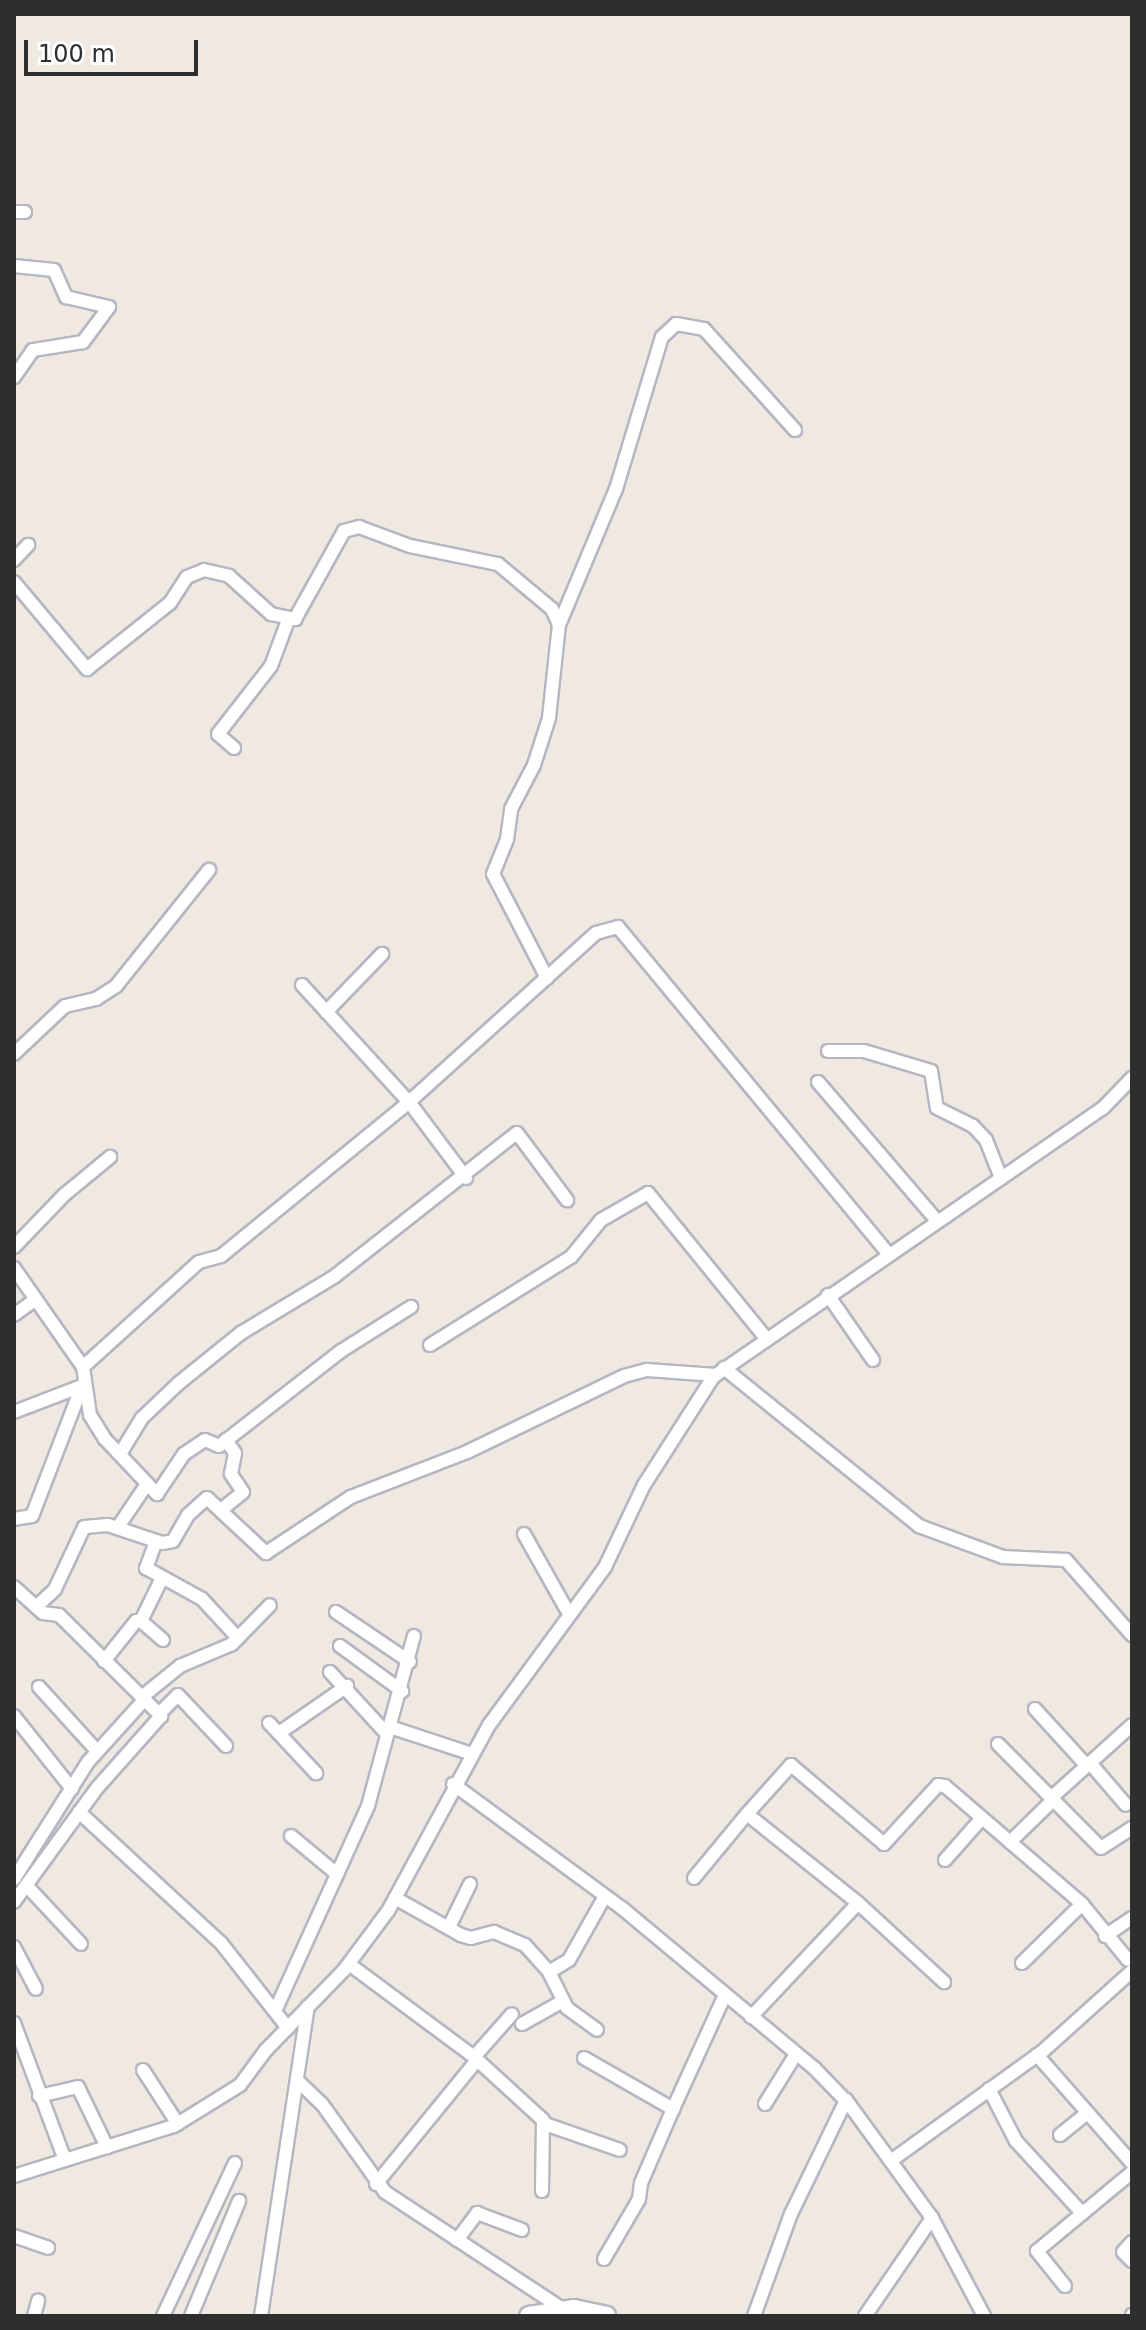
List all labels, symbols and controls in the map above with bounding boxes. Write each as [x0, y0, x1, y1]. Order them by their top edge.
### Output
scale bar [28, 24, 202, 74]
text: 100 m [38, 40, 115, 68]

